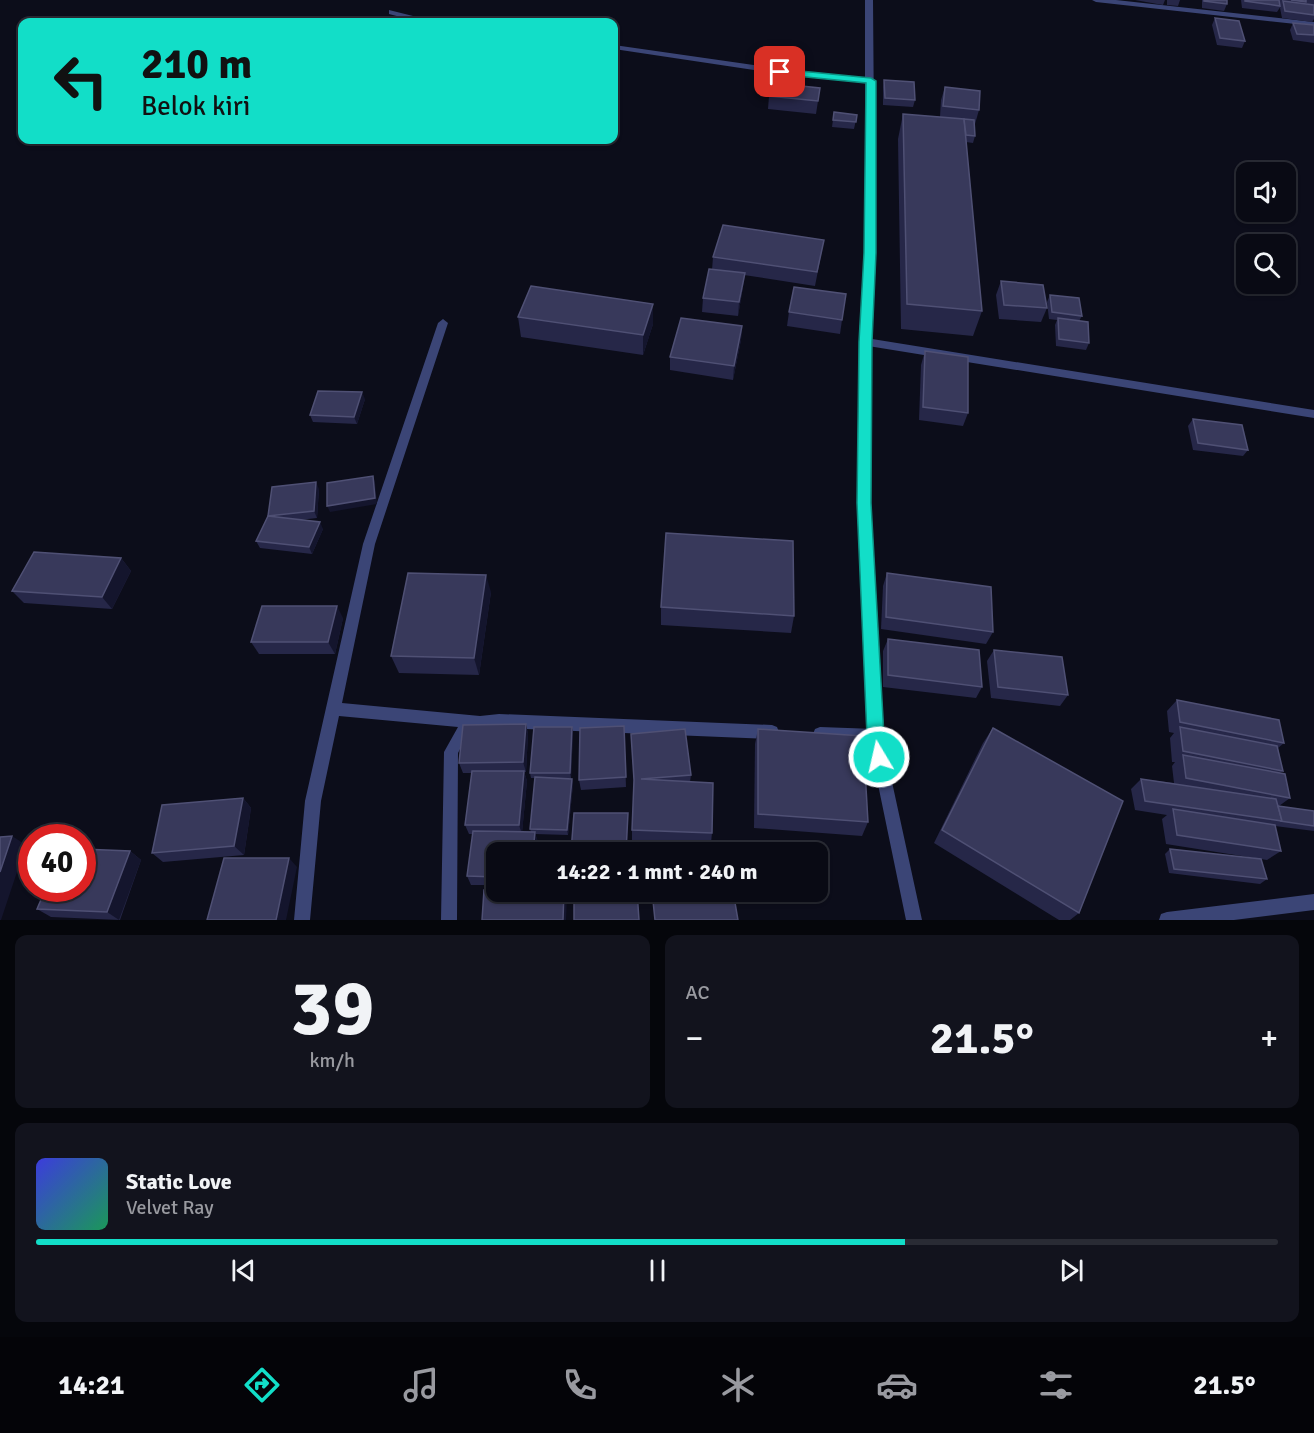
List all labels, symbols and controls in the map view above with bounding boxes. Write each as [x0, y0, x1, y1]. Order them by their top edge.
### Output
text: 210 m [141, 39, 252, 90]
icon: left [42, 42, 120, 120]
pin [754, 46, 805, 97]
icon: arrive [763, 55, 796, 88]
text: Belok kiri [141, 90, 250, 123]
map controls [1236, 162, 1296, 294]
button: sound [1236, 162, 1296, 222]
button: search [1236, 234, 1296, 294]
position arrow [847, 725, 911, 789]
speed limit sign: 40 [18, 824, 96, 902]
text: 14:22 · 1 mnt · 240 m [557, 858, 757, 885]
text: 39 [290, 961, 374, 1057]
text: AC [686, 980, 710, 1005]
text: 21.5° [930, 1011, 1034, 1066]
text: − [686, 1018, 703, 1059]
text: + [1260, 1018, 1278, 1059]
text: km/h [310, 1048, 355, 1073]
text: Static Love [126, 1168, 232, 1195]
text: Velvet Ray [126, 1195, 214, 1220]
icon: previous [227, 1254, 260, 1287]
icon: pause [641, 1254, 674, 1287]
icon: next [1055, 1254, 1088, 1287]
icon: directions [241, 1364, 283, 1406]
icon: music [400, 1364, 442, 1406]
icon: phone [559, 1364, 601, 1406]
icon: climate [717, 1364, 759, 1406]
icon: car [876, 1364, 918, 1406]
icon: filters [1035, 1364, 1077, 1406]
text: 14:21 [58, 1369, 125, 1402]
text: 21.5° [1193, 1369, 1256, 1402]

